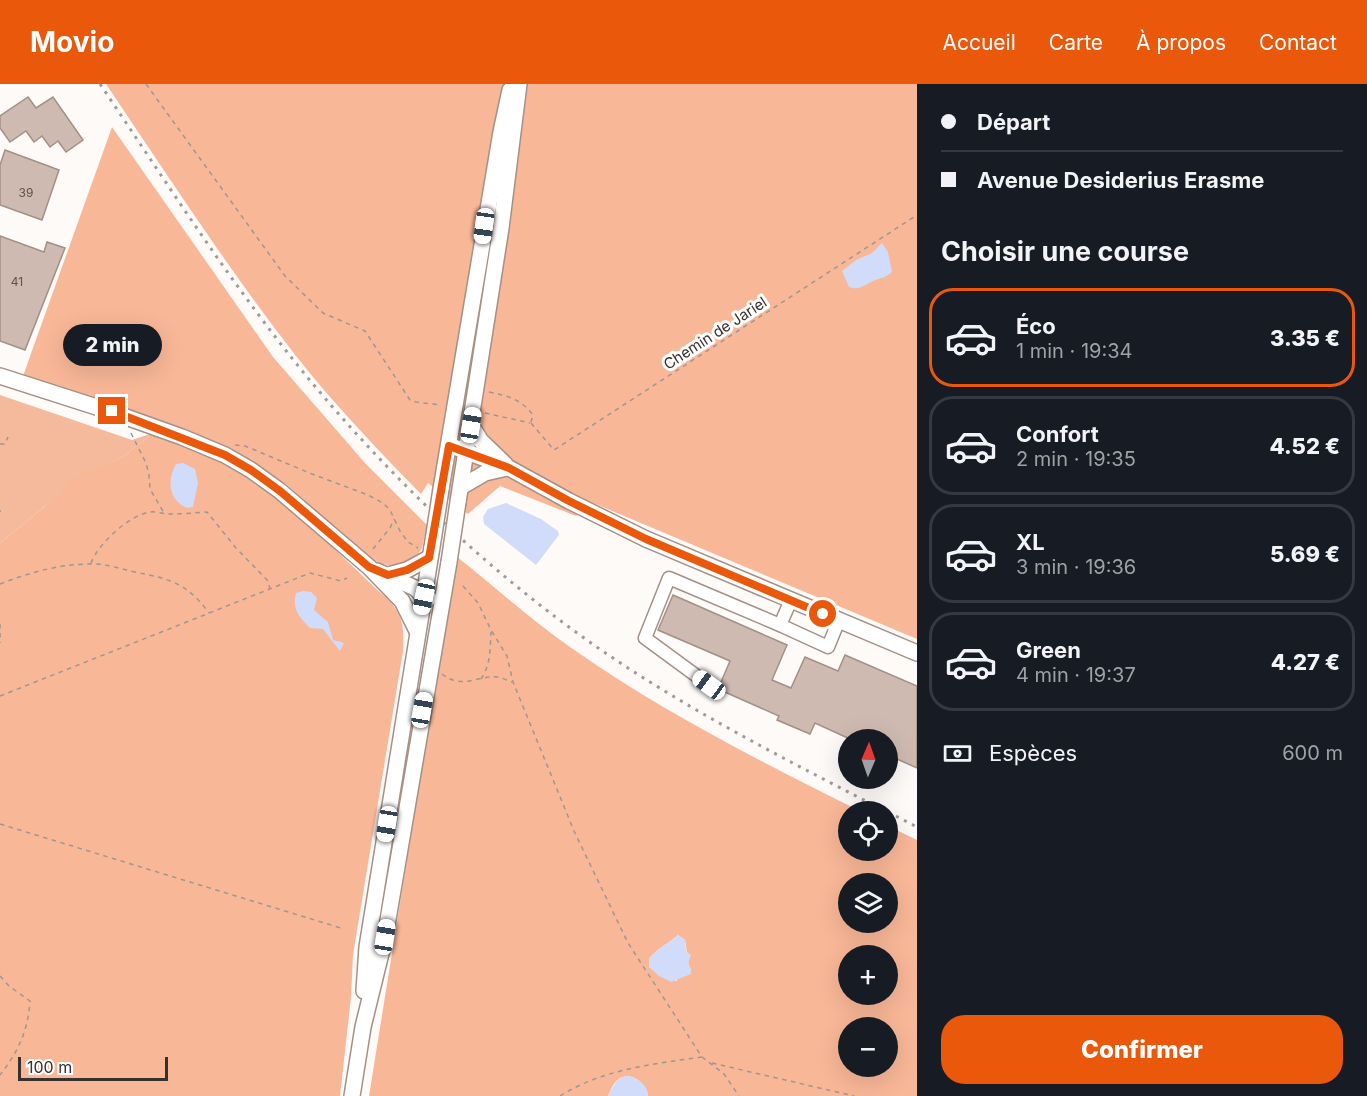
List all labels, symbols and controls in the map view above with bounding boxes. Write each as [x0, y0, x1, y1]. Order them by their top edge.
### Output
text: Movio [30, 25, 114, 59]
text: Accueil [942, 30, 1016, 55]
text: Carte [1049, 30, 1103, 55]
text: À propos [1136, 30, 1226, 55]
text: Contact [1259, 30, 1337, 55]
text: Départ [977, 109, 1050, 135]
text: Avenue Desiderius Erasme [977, 167, 1264, 193]
house number: 39 [19, 185, 33, 200]
car [473, 207, 495, 245]
text: Choisir une course [941, 235, 1189, 268]
house number: 41 [11, 274, 23, 289]
street label: Chemin de Jariel [660, 293, 770, 373]
icon: car [944, 311, 998, 365]
text: Éco [1016, 313, 1056, 339]
callout: 2 min [63, 324, 162, 366]
text: 3.35 € [1270, 325, 1340, 351]
text: 2 min [85, 333, 140, 357]
text: 1 min · 19:34 [1016, 339, 1133, 363]
route end [98, 397, 125, 424]
car [459, 406, 483, 444]
icon: car [944, 419, 998, 473]
text: Confort [1016, 421, 1099, 447]
text: 4.52 € [1270, 433, 1340, 459]
text: 2 min · 19:35 [1016, 447, 1136, 471]
icon: car [944, 527, 998, 581]
text: XL [1016, 529, 1045, 555]
text: 5.69 € [1270, 541, 1340, 567]
text: 3 min · 19:36 [1016, 555, 1136, 579]
car [411, 578, 437, 616]
route start [809, 600, 836, 627]
icon: car [944, 635, 998, 689]
text: Green [1016, 637, 1081, 663]
text: 4.27 € [1271, 649, 1340, 675]
text: 4 min · 19:37 [1016, 663, 1136, 687]
car [689, 667, 729, 703]
car [410, 691, 434, 729]
north arrow [838, 729, 898, 789]
map controls [838, 729, 898, 1077]
icon: cash [941, 737, 974, 770]
text: Espèces [989, 740, 1077, 766]
text: 600 m [1282, 741, 1343, 765]
button: locate [838, 801, 898, 861]
car [375, 805, 399, 843]
button: layers [838, 873, 898, 933]
car [373, 918, 397, 956]
button: + [838, 945, 898, 1005]
button: Confirmer [941, 1015, 1343, 1084]
button: − [838, 1017, 898, 1077]
scale bar [18, 1054, 168, 1082]
text: 100 m [27, 1057, 72, 1077]

